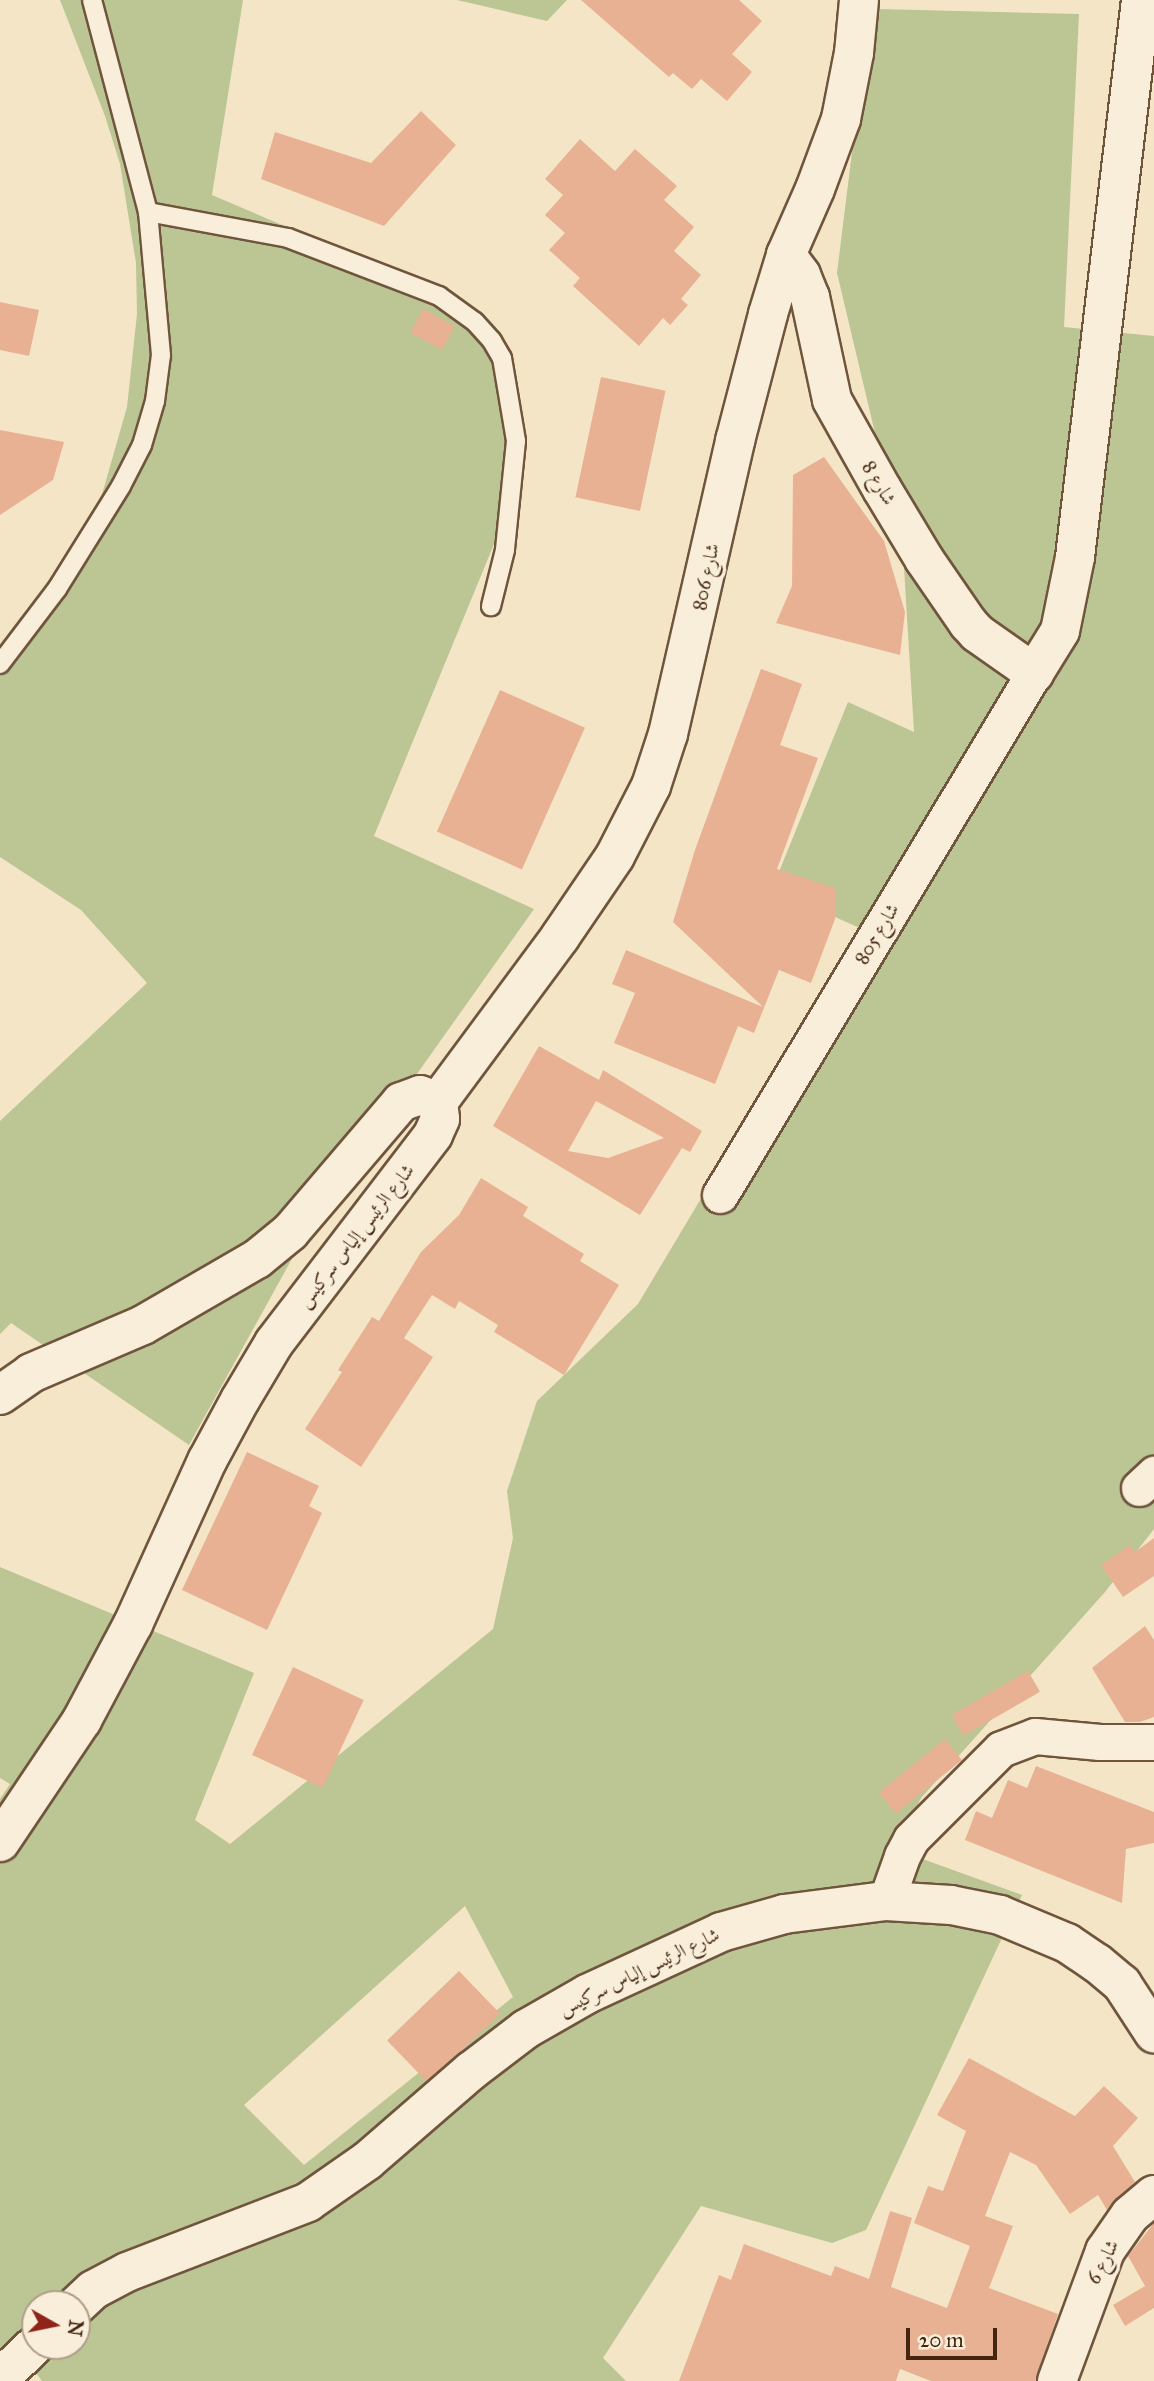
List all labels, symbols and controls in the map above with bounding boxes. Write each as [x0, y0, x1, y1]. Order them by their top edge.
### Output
street label: شارع 8 [857, 457, 901, 509]
street label: شارع 806 [688, 541, 724, 613]
street label: شارع 805 [850, 899, 904, 969]
street label: شارع الرئيس إلياس سركيس [293, 1160, 419, 1312]
street label: شارع الرئيس إلياس سركيس [555, 1923, 723, 2021]
street label: شارع 6 [1082, 2236, 1124, 2288]
north arrow [21, 2290, 91, 2360]
scale bar [909, 2314, 1000, 2358]
text: N [63, 2318, 88, 2338]
text: 20 m [919, 2327, 964, 2353]

